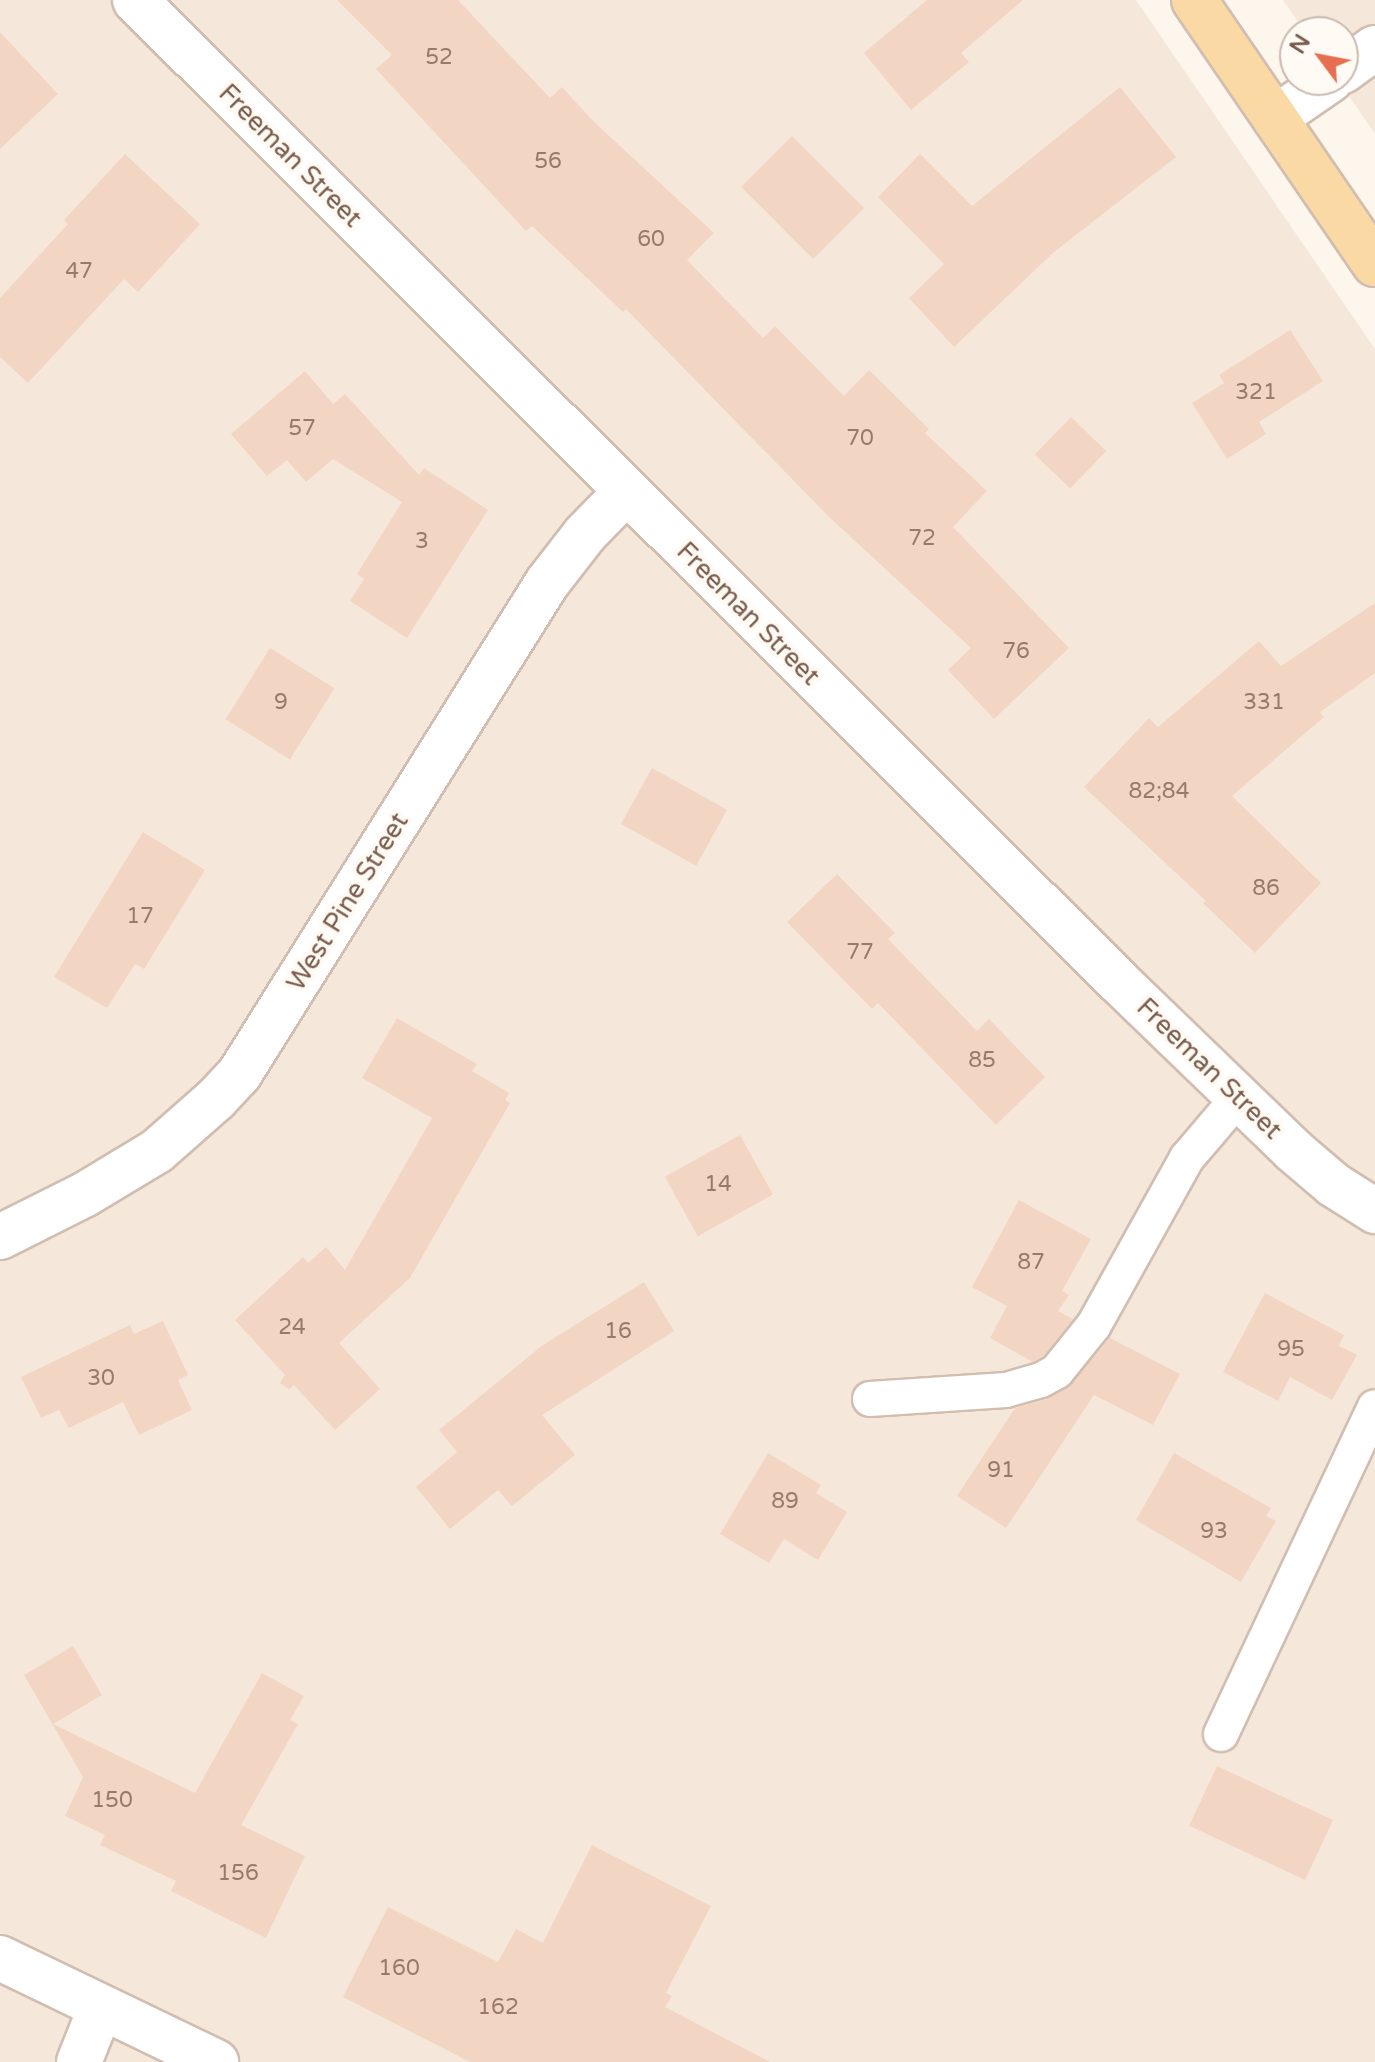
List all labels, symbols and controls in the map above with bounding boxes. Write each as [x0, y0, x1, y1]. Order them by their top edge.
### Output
north arrow [1279, 16, 1359, 96]
text: N [1285, 30, 1316, 59]
house number: 52 [425, 45, 453, 71]
street label: Freeman Street [212, 78, 368, 234]
house number: 56 [534, 149, 562, 175]
house number: 60 [637, 227, 665, 253]
house number: 47 [65, 259, 93, 285]
house number: 321 [1235, 380, 1277, 406]
house number: 57 [288, 416, 316, 442]
house number: 70 [846, 426, 874, 452]
house number: 72 [908, 526, 936, 552]
house number: 3 [415, 529, 429, 555]
street label: Freeman Street [670, 536, 826, 692]
house number: 76 [1002, 639, 1030, 665]
house number: 9 [274, 690, 288, 716]
house number: 331 [1243, 690, 1285, 716]
house number: 82;84 [1129, 779, 1189, 805]
street label: West Pine Street [281, 807, 415, 997]
house number: 86 [1252, 876, 1280, 902]
house number: 17 [126, 904, 154, 930]
house number: 77 [846, 940, 874, 966]
street label: Freeman Street [1130, 992, 1288, 1146]
house number: 85 [968, 1048, 996, 1074]
house number: 14 [704, 1172, 732, 1198]
house number: 87 [1017, 1250, 1045, 1276]
house number: 24 [278, 1315, 306, 1341]
house number: 16 [604, 1319, 632, 1345]
house number: 95 [1277, 1337, 1305, 1363]
house number: 30 [87, 1366, 115, 1392]
house number: 91 [987, 1458, 1015, 1484]
house number: 89 [771, 1489, 799, 1515]
house number: 93 [1200, 1519, 1228, 1545]
house number: 150 [91, 1788, 133, 1814]
house number: 156 [217, 1861, 259, 1887]
house number: 160 [378, 1956, 420, 1982]
house number: 162 [477, 1995, 519, 2021]

